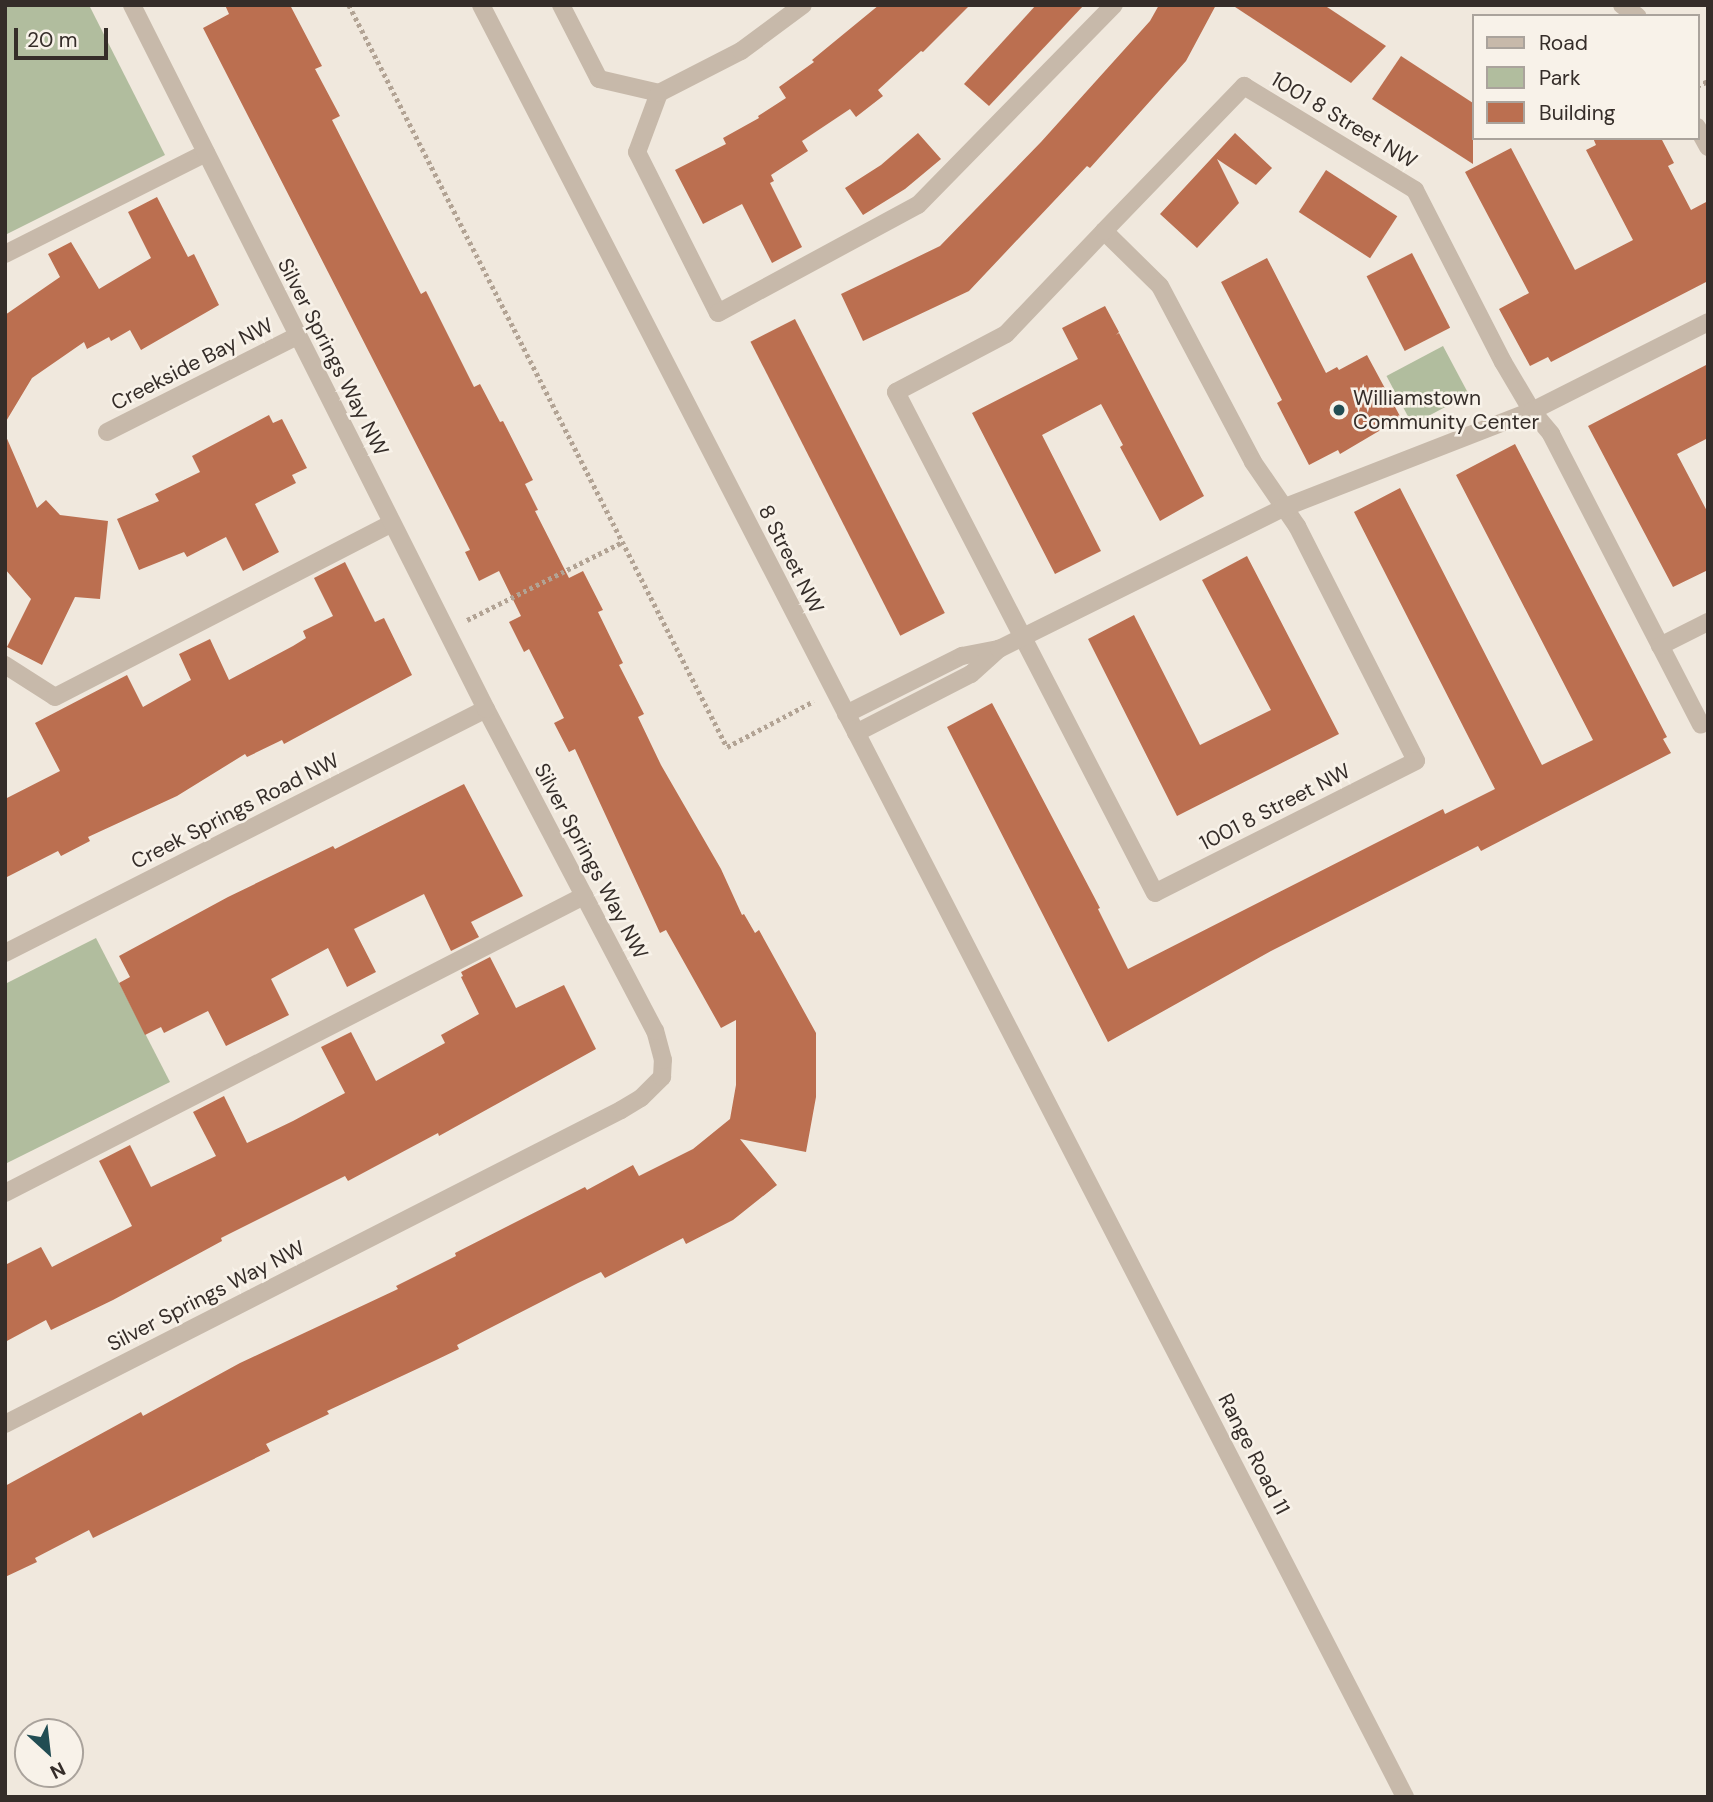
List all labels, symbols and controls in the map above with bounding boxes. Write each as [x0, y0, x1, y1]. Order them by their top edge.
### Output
scale bar [18, 14, 112, 58]
legend [1472, 14, 1699, 140]
text: 20 m [27, 26, 78, 54]
text: Road [1539, 29, 1588, 57]
text: Park [1539, 64, 1580, 92]
street label: 1001 8 Street NW [1266, 67, 1422, 173]
text: Building [1539, 99, 1615, 127]
street label: Silver Springs Way NW [272, 254, 394, 460]
street label: Creekside Bay NW [107, 312, 277, 416]
place label: Williamstown Community Center [1353, 385, 1539, 435]
marker: Williamstown Community Center [1331, 402, 1347, 418]
street label: 8 Street NW [753, 501, 829, 617]
street label: Creek Springs Road NW [127, 748, 343, 874]
street label: 1001 8 Street NW [1195, 758, 1355, 856]
street label: Silver Springs Way NW [529, 759, 653, 963]
street label: Silver Springs Way NW [103, 1235, 309, 1357]
street label: Range Road 11 [1213, 1389, 1295, 1519]
north arrow [14, 1718, 84, 1788]
text: N [46, 1756, 70, 1785]

